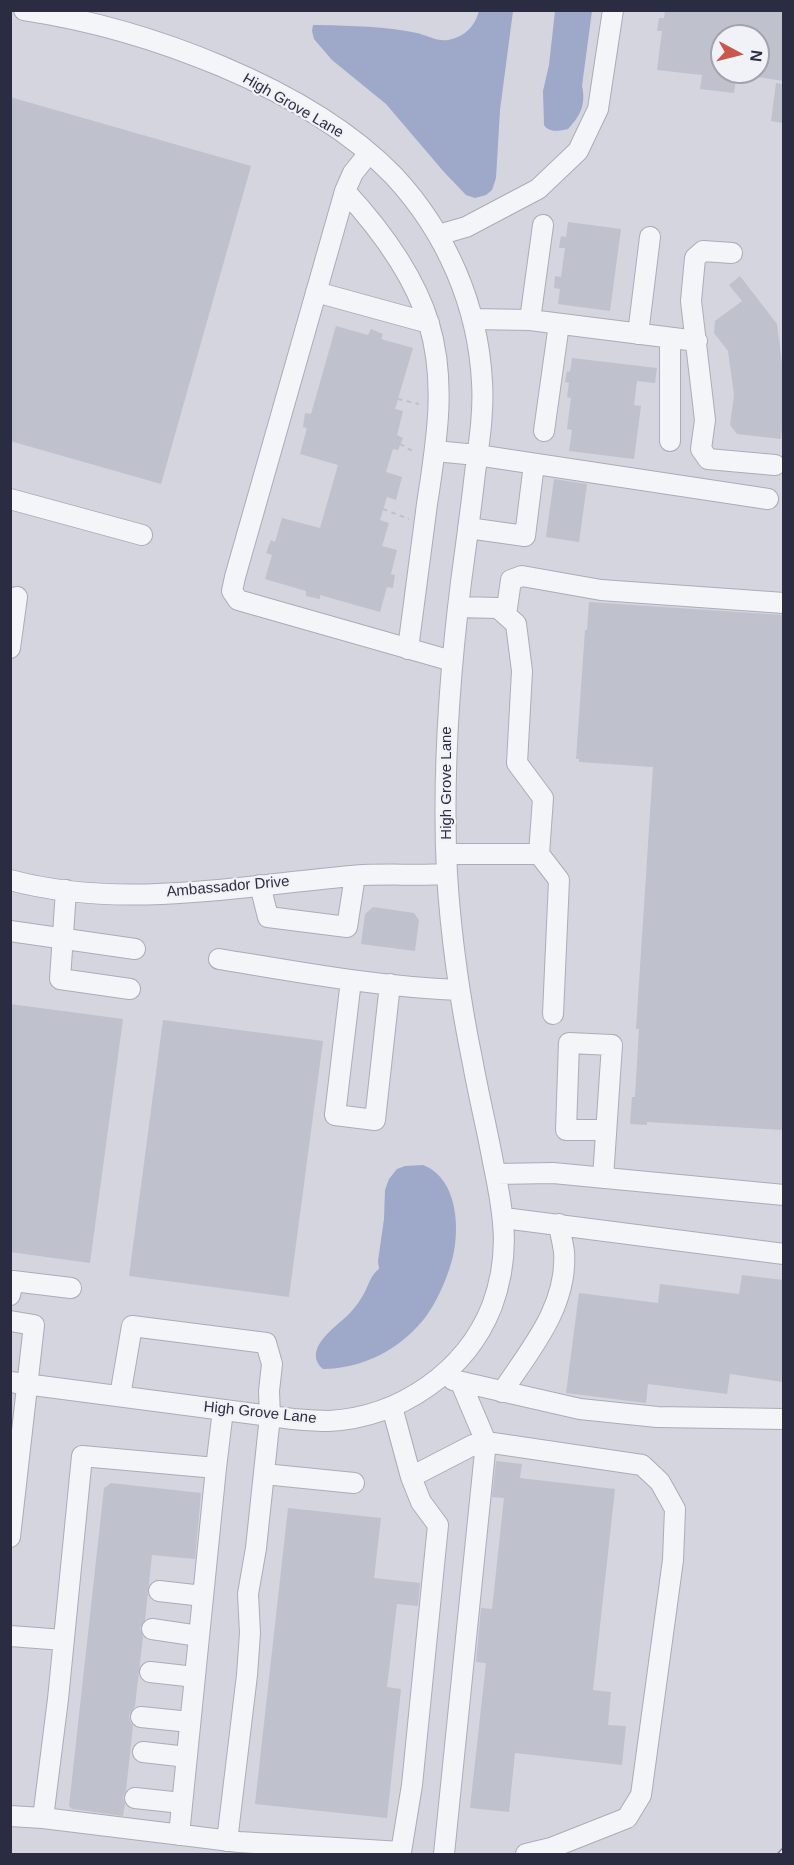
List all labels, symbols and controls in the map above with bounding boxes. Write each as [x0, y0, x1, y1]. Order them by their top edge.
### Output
north arrow [710, 24, 770, 84]
text: N [747, 49, 766, 63]
street label: High Grove Lane [239, 70, 347, 142]
street label: High Grove Lane [438, 726, 456, 840]
street label: Ambassador Drive [166, 873, 290, 901]
street label: High Grove Lane [203, 1398, 317, 1428]

